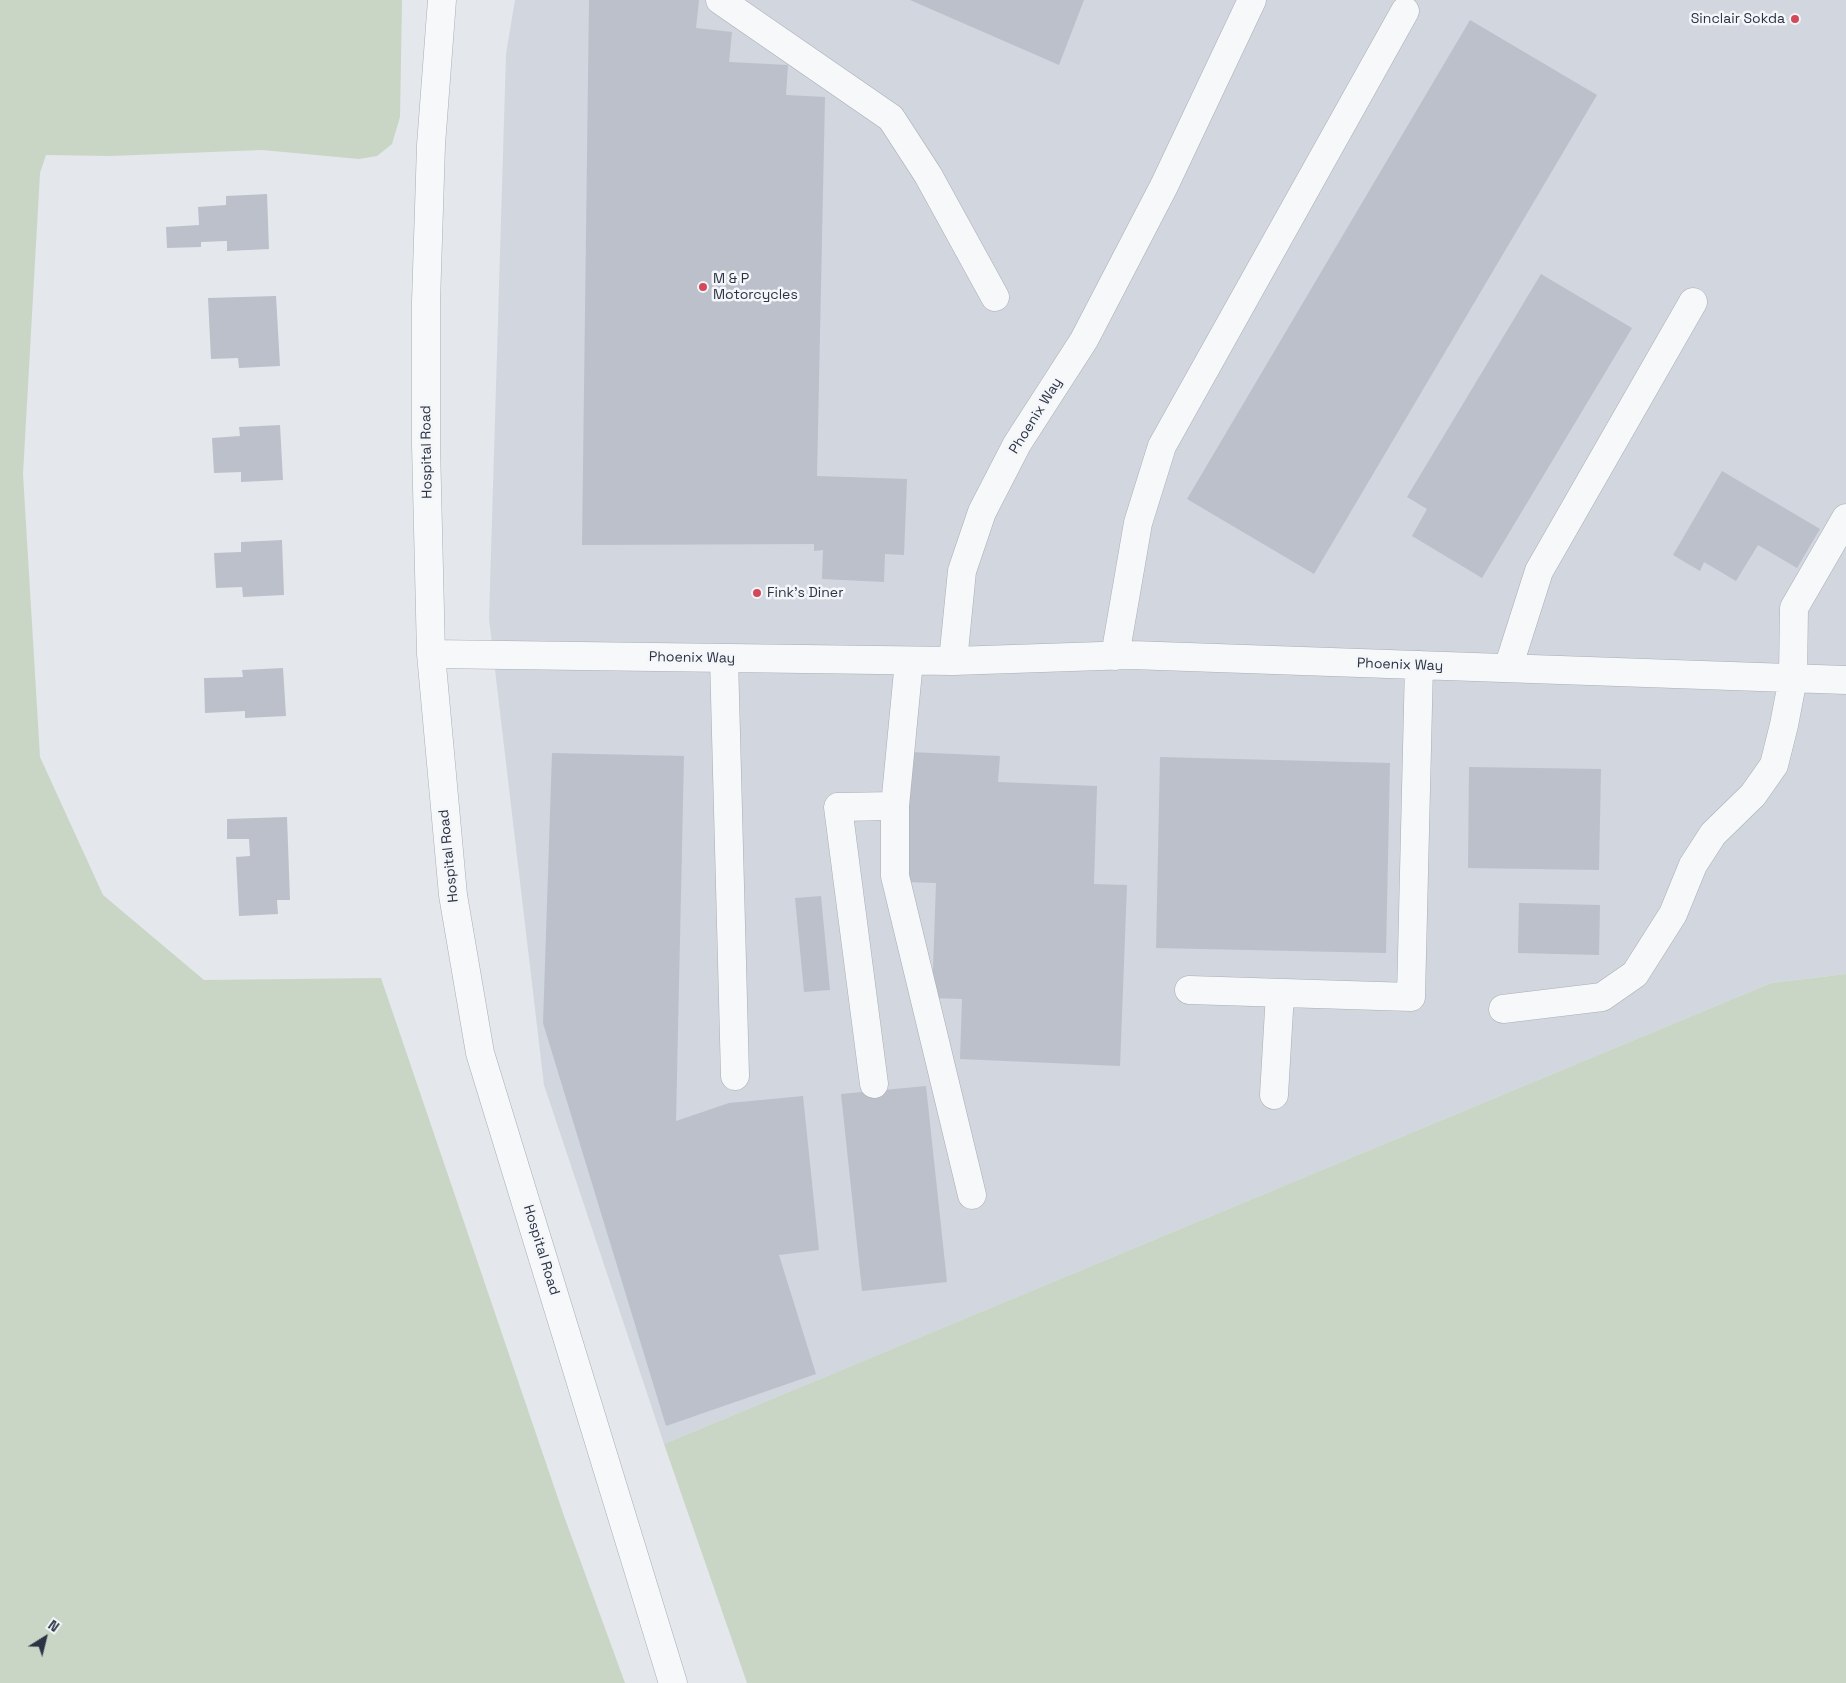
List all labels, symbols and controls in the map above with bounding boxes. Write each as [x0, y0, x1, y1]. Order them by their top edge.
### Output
place label: Sinclair Sokda [1691, 11, 1785, 27]
marker: Sinclair Sokda [1789, 13, 1801, 25]
place label: M & P Motorcycles [713, 271, 798, 304]
marker: M & P Motorcycles [697, 281, 709, 293]
street label: Phoenix Way [1006, 375, 1066, 457]
street label: Hospital Road [418, 405, 436, 499]
place label: Fink's Diner [767, 585, 843, 601]
marker: Fink's Diner [751, 587, 763, 599]
street label: Phoenix Way [649, 649, 735, 667]
street label: Phoenix Way [1357, 655, 1443, 675]
street label: Hospital Road [436, 809, 462, 903]
street label: Hospital Road [519, 1203, 563, 1297]
north arrow [20, 1613, 70, 1663]
text: N [45, 1616, 63, 1636]

